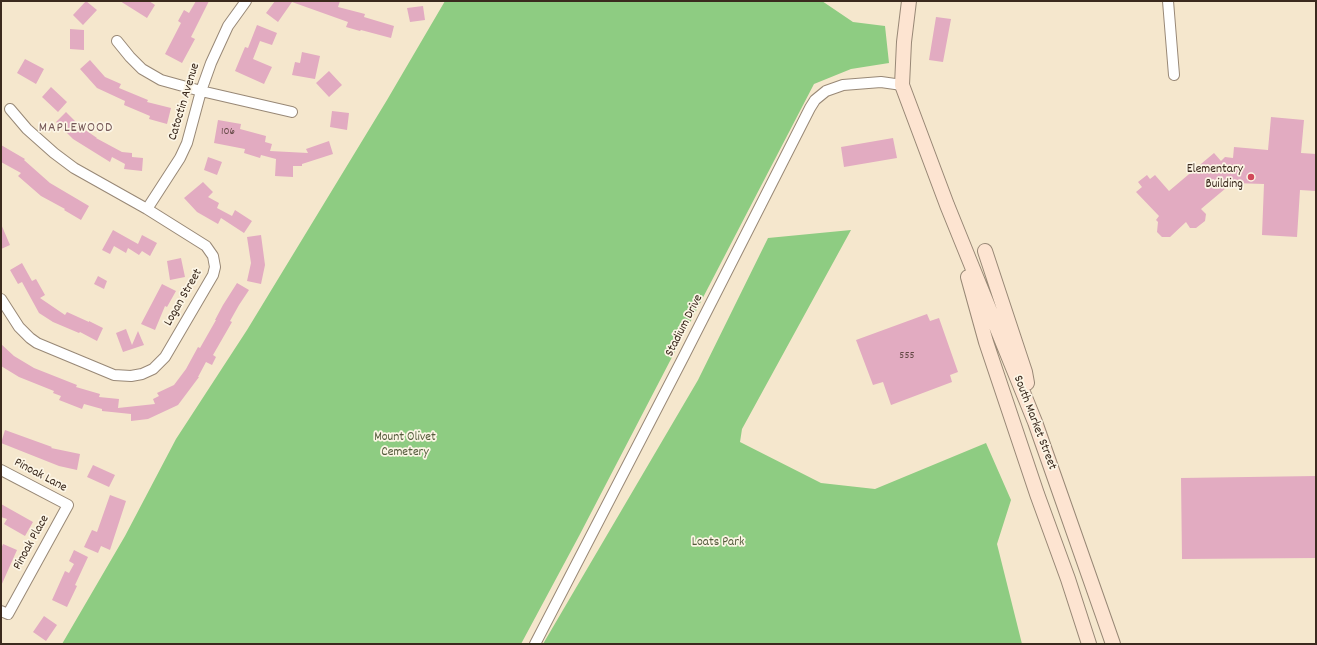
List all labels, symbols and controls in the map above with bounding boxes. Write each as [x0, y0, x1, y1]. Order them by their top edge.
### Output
street label: Catoctin Avenue [166, 61, 204, 143]
district label: MAPLEWOOD [39, 121, 113, 137]
house number: 106 [221, 125, 235, 139]
place label: Elementary Building [1187, 162, 1243, 193]
marker: Elementary Building [1246, 172, 1256, 182]
street label: Logan Street [161, 267, 207, 329]
street label: Stadium Drive [663, 292, 707, 360]
house number: 555 [899, 349, 915, 363]
street label: South Market Street [1009, 374, 1059, 472]
park label: Mount Olivet Cemetery [374, 430, 436, 461]
street label: Pinoak Lane [11, 456, 69, 496]
street label: Pinoak Place [11, 513, 53, 573]
park label: Loats Park [692, 535, 744, 551]

